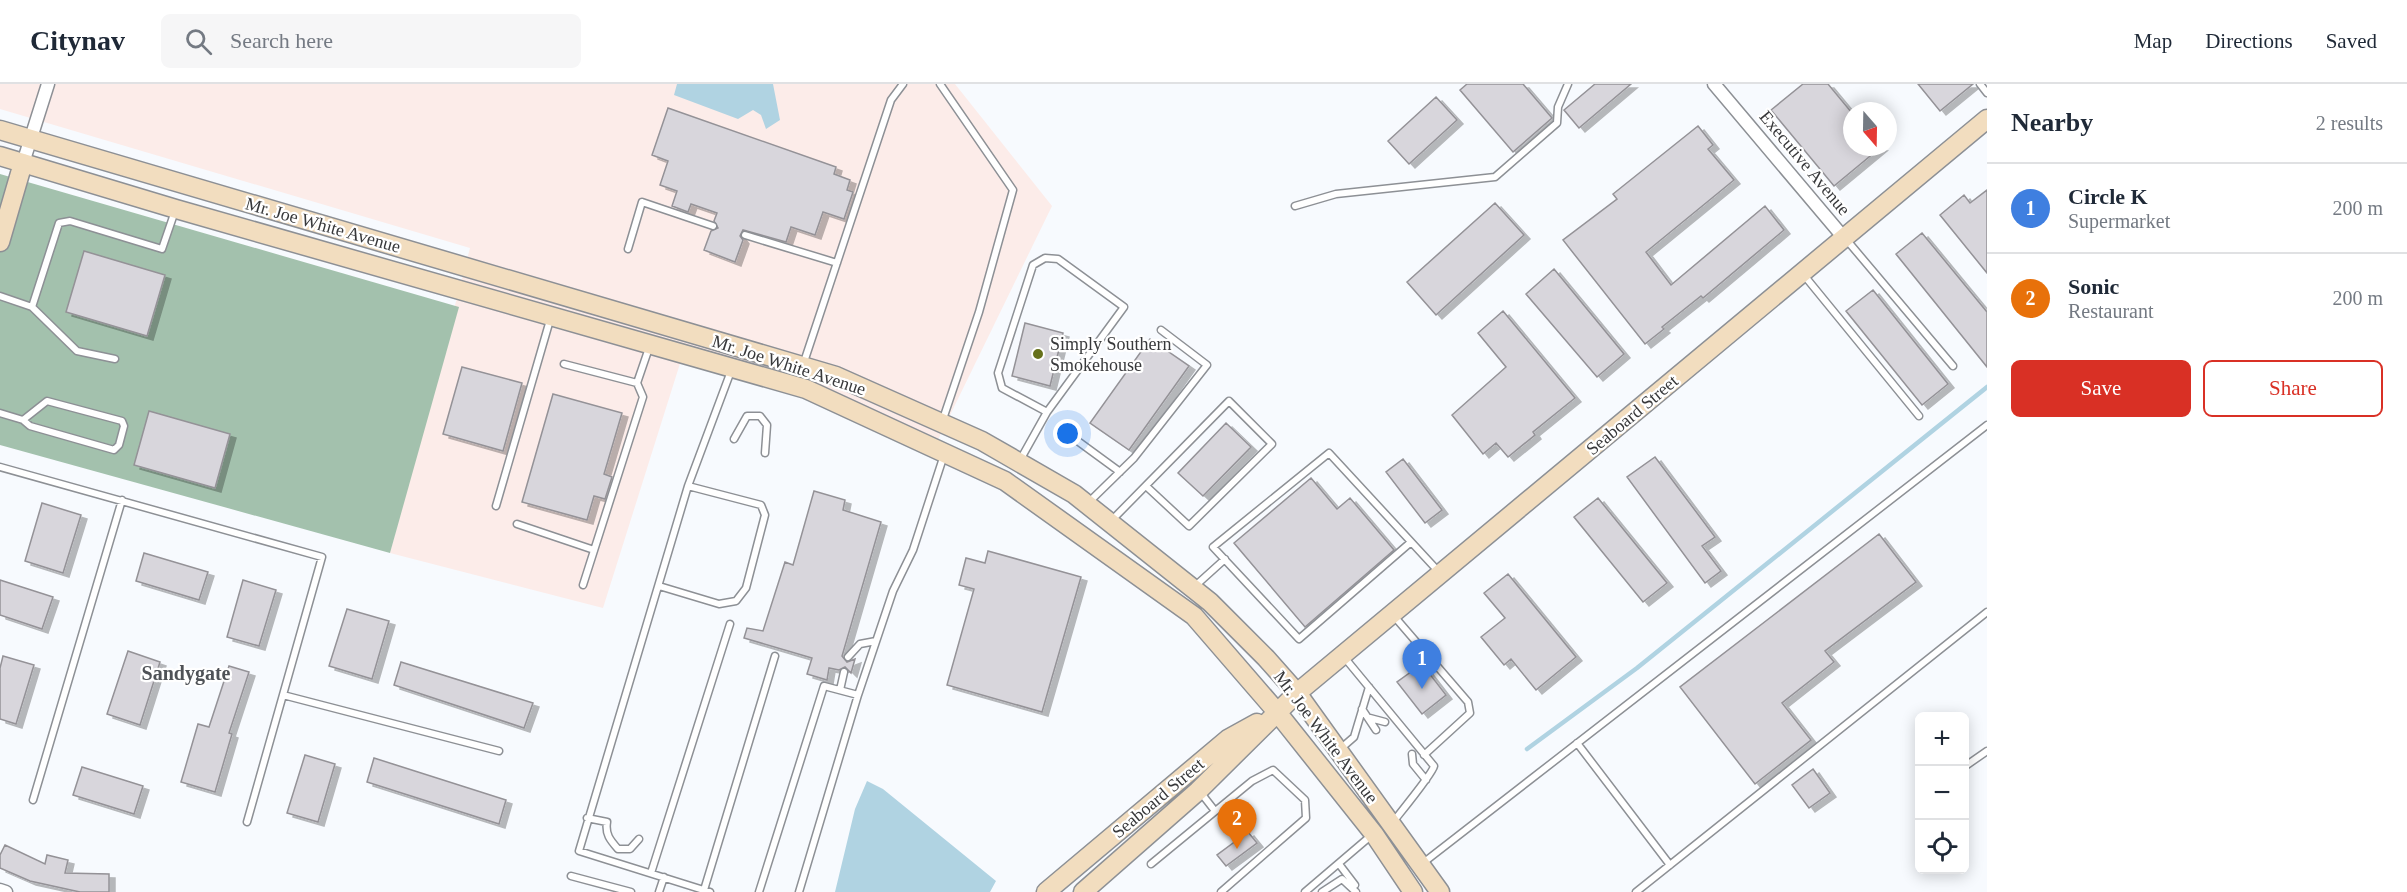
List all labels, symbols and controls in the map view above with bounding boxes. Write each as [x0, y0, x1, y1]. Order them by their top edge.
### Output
search box [161, 14, 581, 68]
text: Citynav [30, 25, 125, 56]
icon: search [182, 25, 215, 58]
text: Search here [230, 28, 333, 53]
text: Map [2134, 29, 2172, 53]
text: Directions [2205, 29, 2293, 53]
text: Saved [2326, 29, 2377, 53]
north arrow [1843, 102, 1897, 156]
street label: Executive Avenue [1756, 107, 1854, 219]
text: Nearby [2011, 108, 2093, 137]
text: 2 results [2316, 112, 2383, 134]
text: Circle K [2068, 184, 2148, 209]
street label: Mr. Joe White Avenue [243, 193, 403, 257]
text: 1 [2026, 197, 2036, 219]
text: 200 m [2332, 197, 2383, 219]
text: Supermarket [2068, 210, 2170, 232]
text: Sonic [2068, 274, 2119, 299]
text: 2 [2026, 287, 2036, 309]
text: 200 m [2332, 287, 2383, 309]
text: Restaurant [2068, 300, 2154, 322]
street label: Mr. Joe White Avenue [710, 331, 868, 399]
place label: Simply Southern Smokehouse [1050, 334, 1172, 375]
marker: Simply Southern Smokehouse [1031, 347, 1045, 361]
button: Save [2011, 360, 2191, 417]
button: Share [2203, 360, 2383, 417]
street label: Seaboard Street [1582, 371, 1682, 459]
your location [1053, 419, 1082, 448]
pin: 1 [1402, 640, 1442, 689]
district label: Sandygate [142, 662, 231, 685]
street label: Mr. Joe White Avenue [1270, 667, 1382, 807]
map controls [1915, 712, 1969, 874]
button: + [1915, 712, 1969, 766]
street label: Seaboard Street [1108, 754, 1208, 842]
button: − [1915, 766, 1969, 820]
pin: 2 [1218, 800, 1256, 849]
button: locate [1915, 820, 1969, 874]

